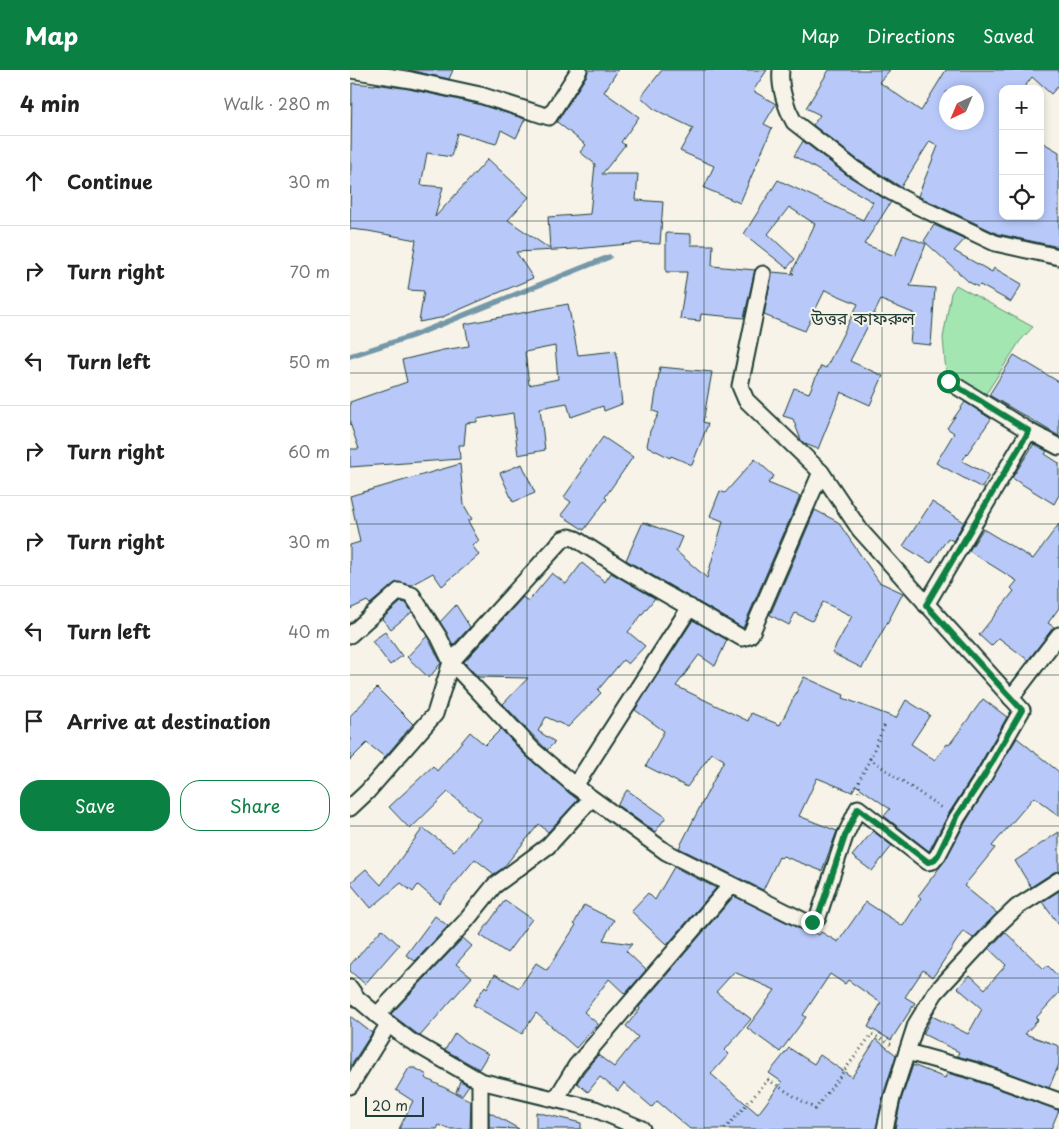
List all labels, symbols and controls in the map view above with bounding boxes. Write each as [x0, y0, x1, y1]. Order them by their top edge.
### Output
text: Map [25, 17, 78, 53]
text: Map [801, 22, 839, 49]
text: Directions [867, 22, 955, 49]
text: Saved [983, 22, 1034, 49]
north arrow [939, 85, 984, 130]
map controls [999, 85, 1044, 220]
button: + [999, 85, 1044, 130]
text: 4 min [20, 87, 80, 119]
text: Walk · 280 m [223, 91, 330, 115]
button: − [999, 130, 1044, 175]
icon: ahead [20, 167, 48, 195]
text: Continue [67, 167, 153, 195]
text: 30 m [288, 169, 330, 193]
button: locate [999, 175, 1044, 220]
icon: right [20, 257, 48, 285]
text: Turn right [67, 257, 165, 285]
text: 70 m [290, 259, 330, 283]
district label: উত্তর কাফরুল [810, 304, 916, 331]
icon: left [20, 347, 48, 375]
text: Turn left [67, 347, 151, 375]
text: 50 m [289, 349, 330, 373]
route start [937, 370, 960, 393]
icon: right [20, 437, 48, 465]
text: Turn right [67, 437, 165, 465]
text: 60 m [288, 439, 330, 463]
icon: right [20, 527, 48, 555]
text: Turn right [67, 527, 165, 555]
text: 30 m [288, 529, 330, 553]
icon: left [20, 617, 48, 645]
text: Turn left [67, 617, 151, 645]
text: 40 m [288, 619, 330, 643]
icon: arrive [20, 707, 48, 735]
text: Arrive at destination [67, 707, 271, 735]
button: Save [20, 780, 170, 831]
button: Share [180, 780, 330, 831]
route end [801, 911, 824, 934]
scale bar [365, 1094, 424, 1117]
text: 20 m [372, 1095, 408, 1116]

